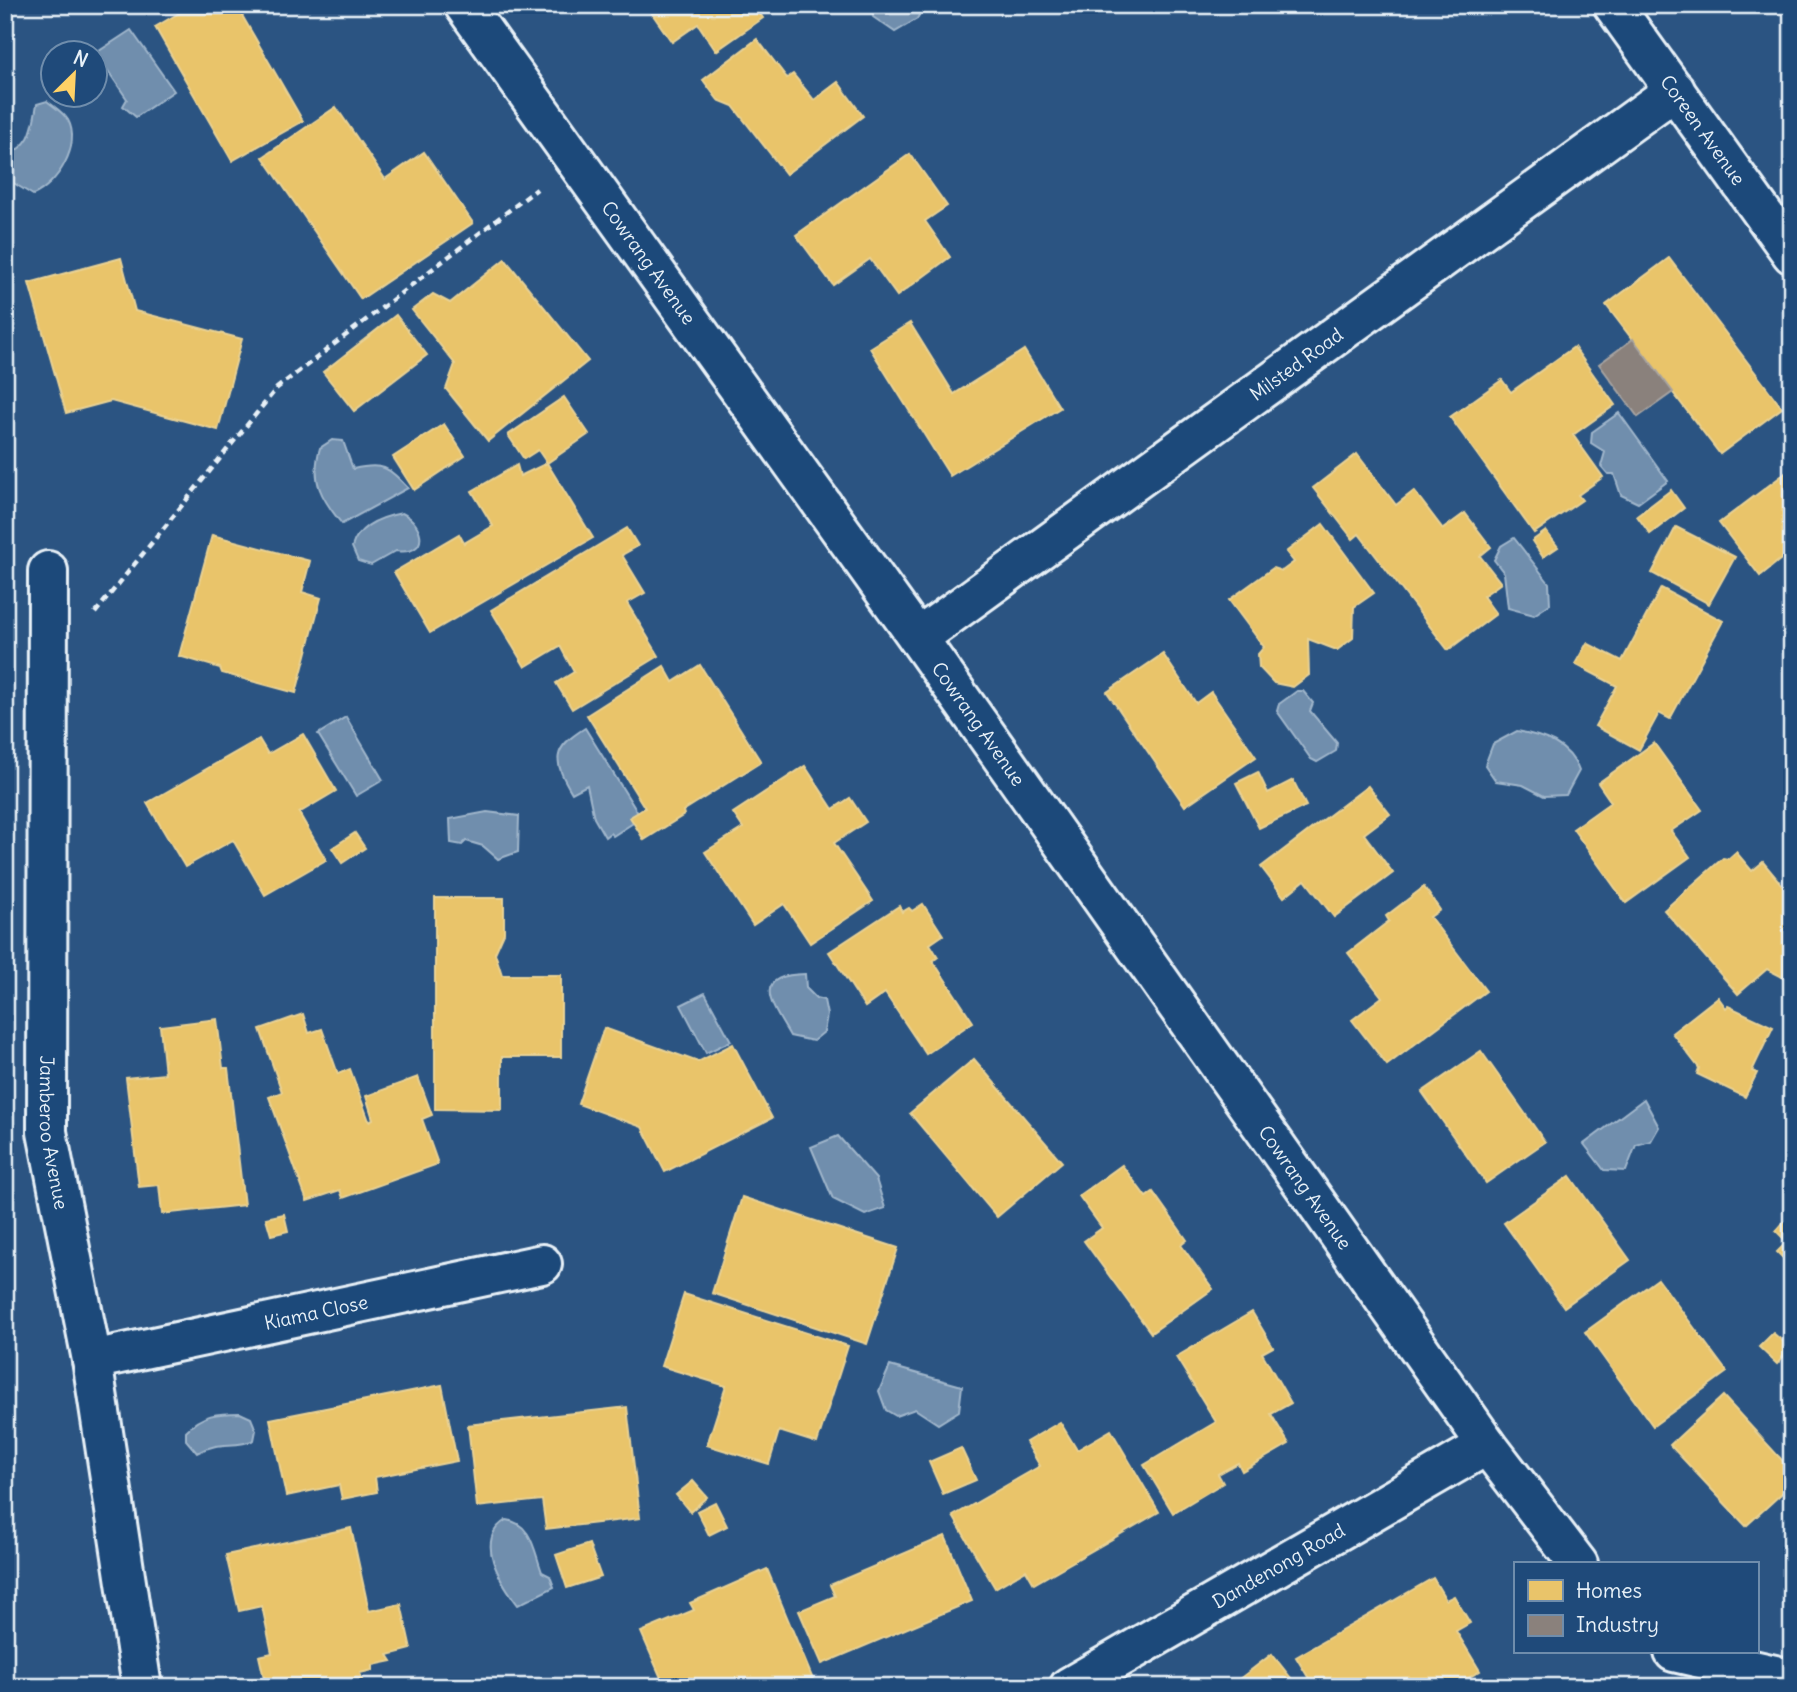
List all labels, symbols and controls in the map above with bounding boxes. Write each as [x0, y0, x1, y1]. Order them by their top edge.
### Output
north arrow [38, 38, 108, 108]
text: N [70, 45, 92, 72]
street label: Coreen Avenue [1655, 70, 1751, 190]
street label: Cowrang Avenue [596, 196, 701, 329]
street label: Milsted Road [1245, 322, 1348, 406]
street label: Cowrang Avenue [927, 657, 1030, 791]
street label: Jamberoo Avenue [35, 1055, 74, 1211]
street label: Cowrang Avenue [1253, 1121, 1357, 1254]
street label: Kiama Close [262, 1289, 370, 1335]
street label: Dandenong Road [1208, 1518, 1349, 1613]
legend [1514, 1562, 1758, 1654]
text: Homes [1576, 1577, 1642, 1604]
text: Industry [1576, 1611, 1659, 1638]

